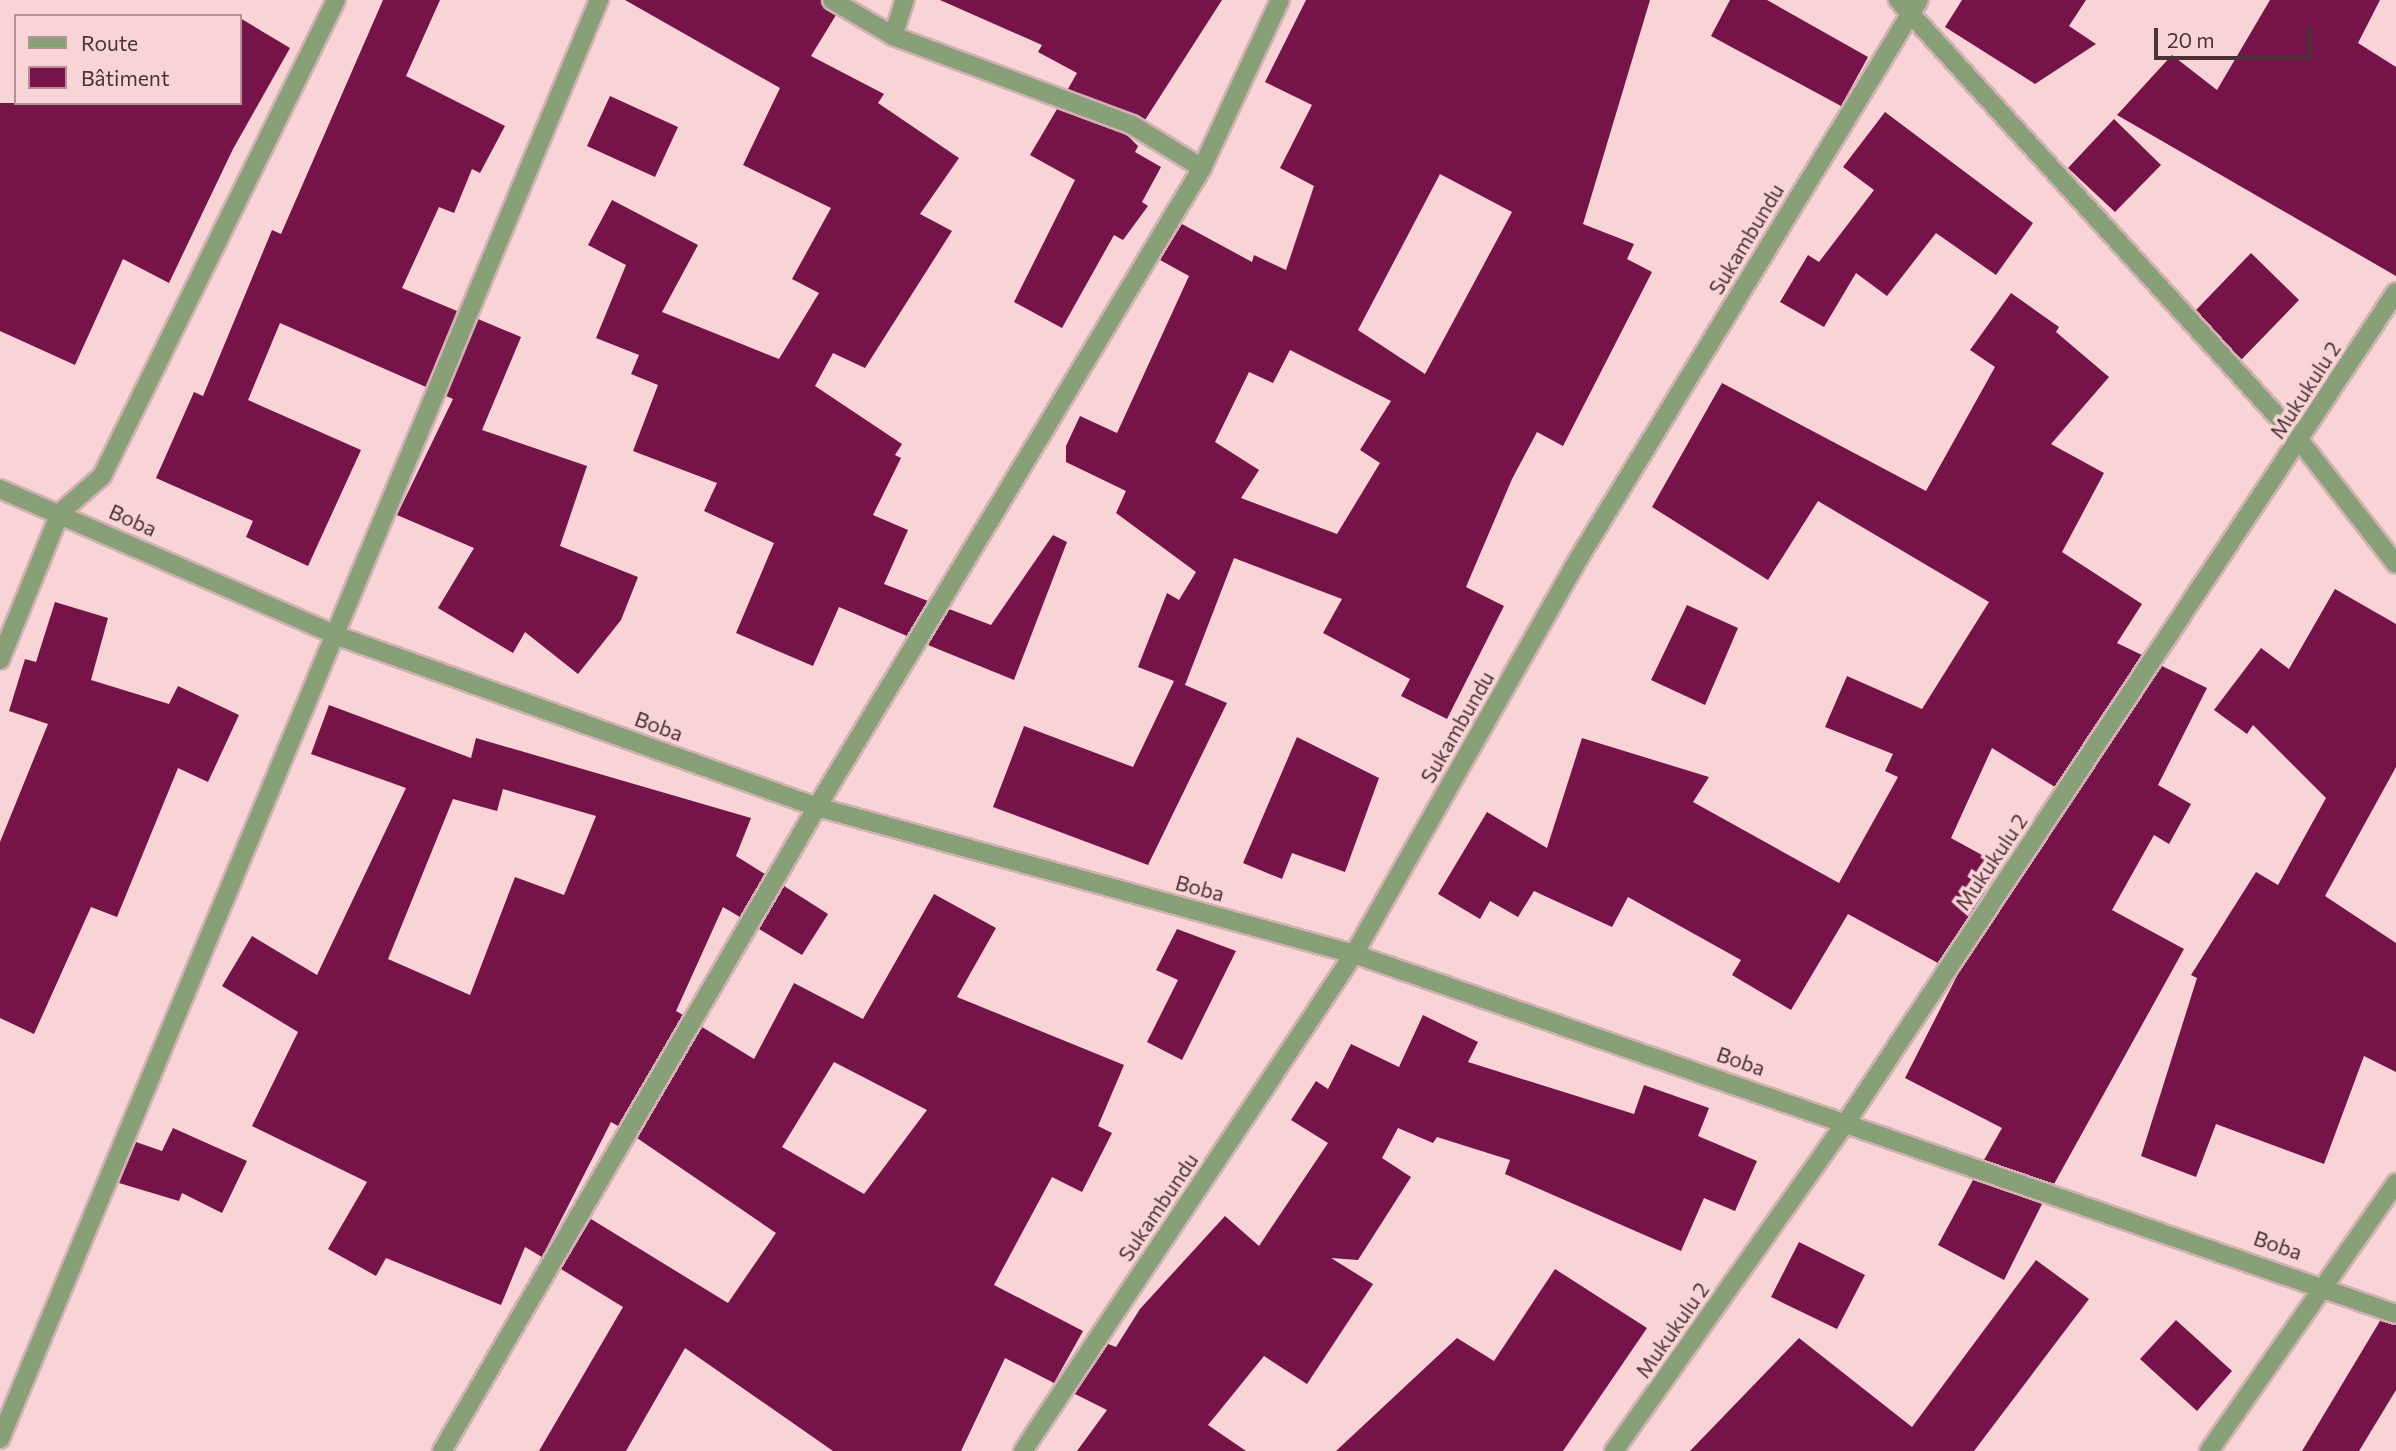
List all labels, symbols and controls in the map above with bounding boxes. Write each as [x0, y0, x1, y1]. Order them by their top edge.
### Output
legend [14, 14, 242, 105]
scale bar [2158, 14, 2316, 58]
text: 20 m [2167, 27, 2215, 52]
text: Route [81, 30, 138, 55]
text: Bâtiment [81, 65, 170, 90]
street label: Sukambundu [1703, 179, 1789, 299]
street label: Mukukulu 2 [2264, 337, 2346, 443]
street label: Boba [105, 498, 161, 542]
street label: Sukambundu [1415, 667, 1499, 787]
street label: Boba [631, 706, 687, 746]
street label: Mukukulu 2 [1950, 809, 2032, 915]
street label: Boba [1173, 869, 1227, 907]
street label: Boba [1713, 1041, 1769, 1081]
street label: Sukambundu [1113, 1148, 1203, 1266]
street label: Boba [2250, 1225, 2306, 1265]
street label: Mukukulu 2 [1630, 1277, 1714, 1383]

